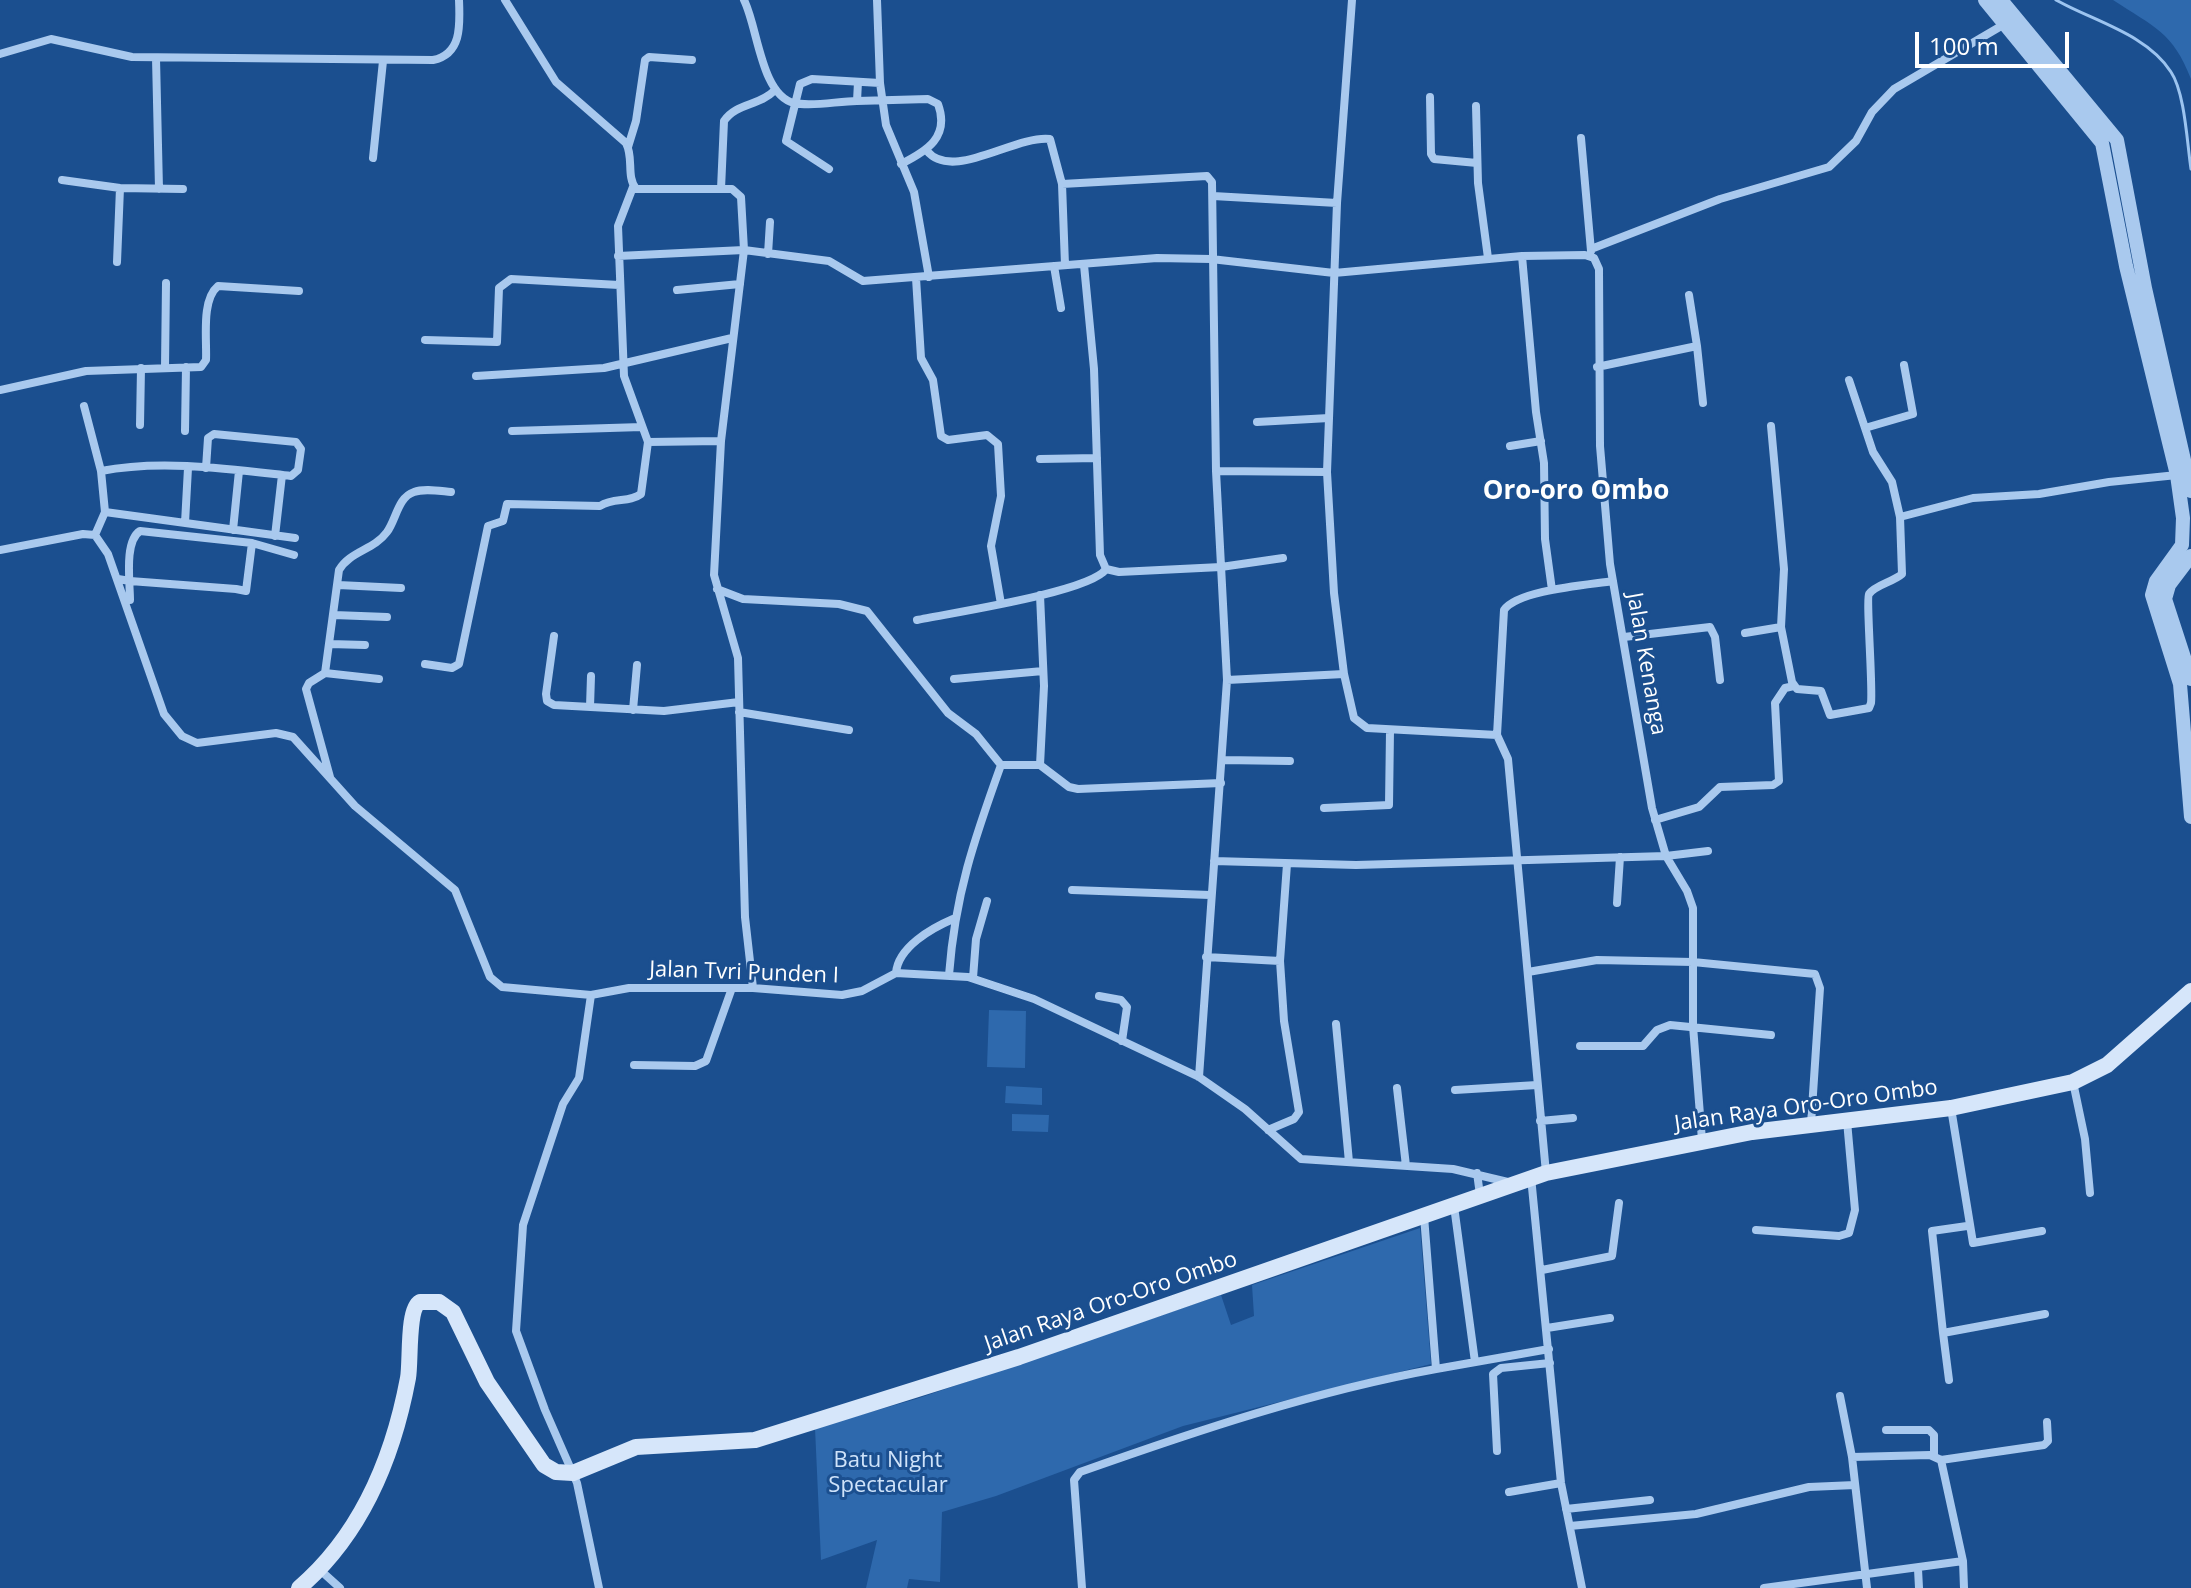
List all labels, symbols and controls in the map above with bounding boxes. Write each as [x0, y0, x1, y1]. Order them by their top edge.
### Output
scale bar [1919, 16, 2073, 66]
text: 100 m [1929, 29, 1999, 62]
district label: Oro-oro Ombo [1483, 476, 1669, 508]
street label: Jalan Kenanga [1620, 591, 1672, 737]
street label: Jalan Tvri Punden I [649, 956, 839, 990]
street label: Jalan Raya Oro-Oro Ombo [1673, 1074, 1939, 1138]
street label: Jalan Raya Oro-Oro Ombo [981, 1246, 1241, 1358]
park label: Batu Night Spectacular [828, 1448, 948, 1500]

